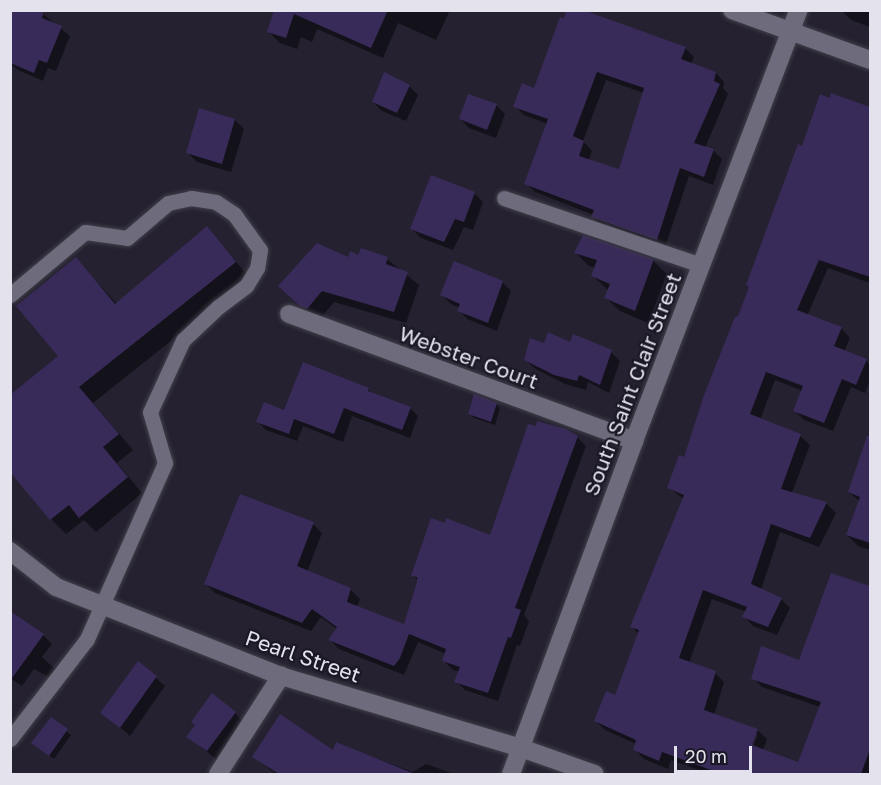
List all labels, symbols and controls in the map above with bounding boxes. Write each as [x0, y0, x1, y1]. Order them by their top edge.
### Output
street label: South Saint Clair Street [578, 269, 686, 499]
street label: Webster Court [396, 320, 542, 394]
street label: Pearl Street [242, 625, 364, 687]
scale bar [677, 734, 755, 772]
text: 20 m [685, 745, 727, 767]

